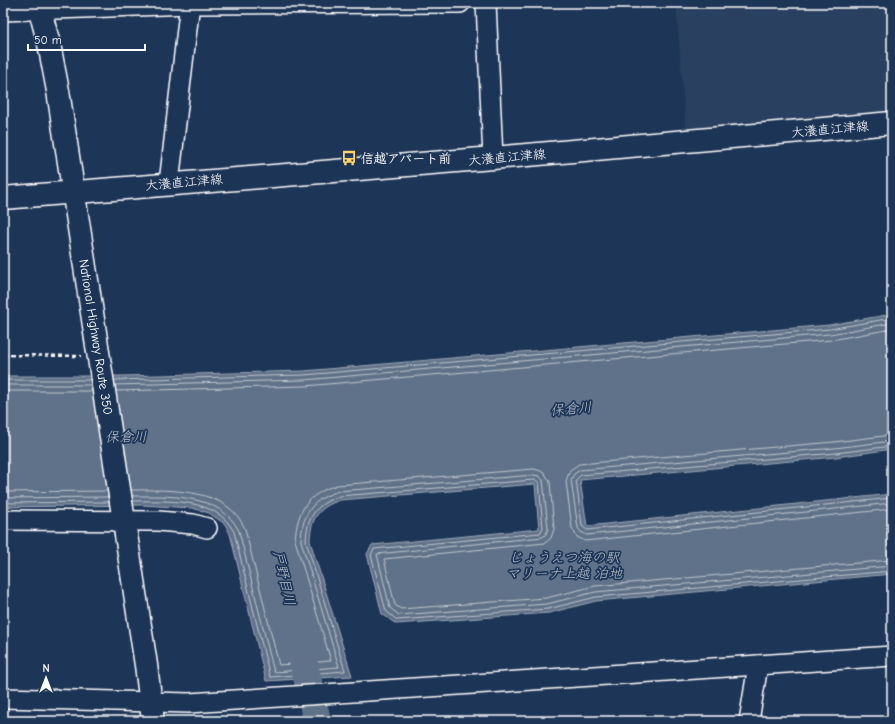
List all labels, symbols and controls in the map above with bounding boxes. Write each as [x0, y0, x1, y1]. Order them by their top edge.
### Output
scale bar [28, 26, 145, 52]
text: 50 m [34, 33, 62, 47]
street label: 大瀁直江津線 [790, 118, 870, 140]
street label: 大瀁直江津線 [467, 146, 547, 168]
bus stop icon: 信越アパート前 [340, 149, 358, 167]
place label: 信越アパート前 [361, 151, 451, 166]
street label: 大瀁直江津線 [144, 171, 224, 193]
street label: National Highway Route 350 [76, 258, 116, 416]
water label: 保倉川 [549, 399, 593, 419]
water label: 保倉川 [105, 428, 147, 446]
water label: 戸野目川 [269, 549, 299, 607]
water label: じょうえつ海の駅 マリーナ上越 泊地 [506, 549, 623, 582]
north arrow [26, 658, 66, 698]
text: N [42, 662, 50, 675]

